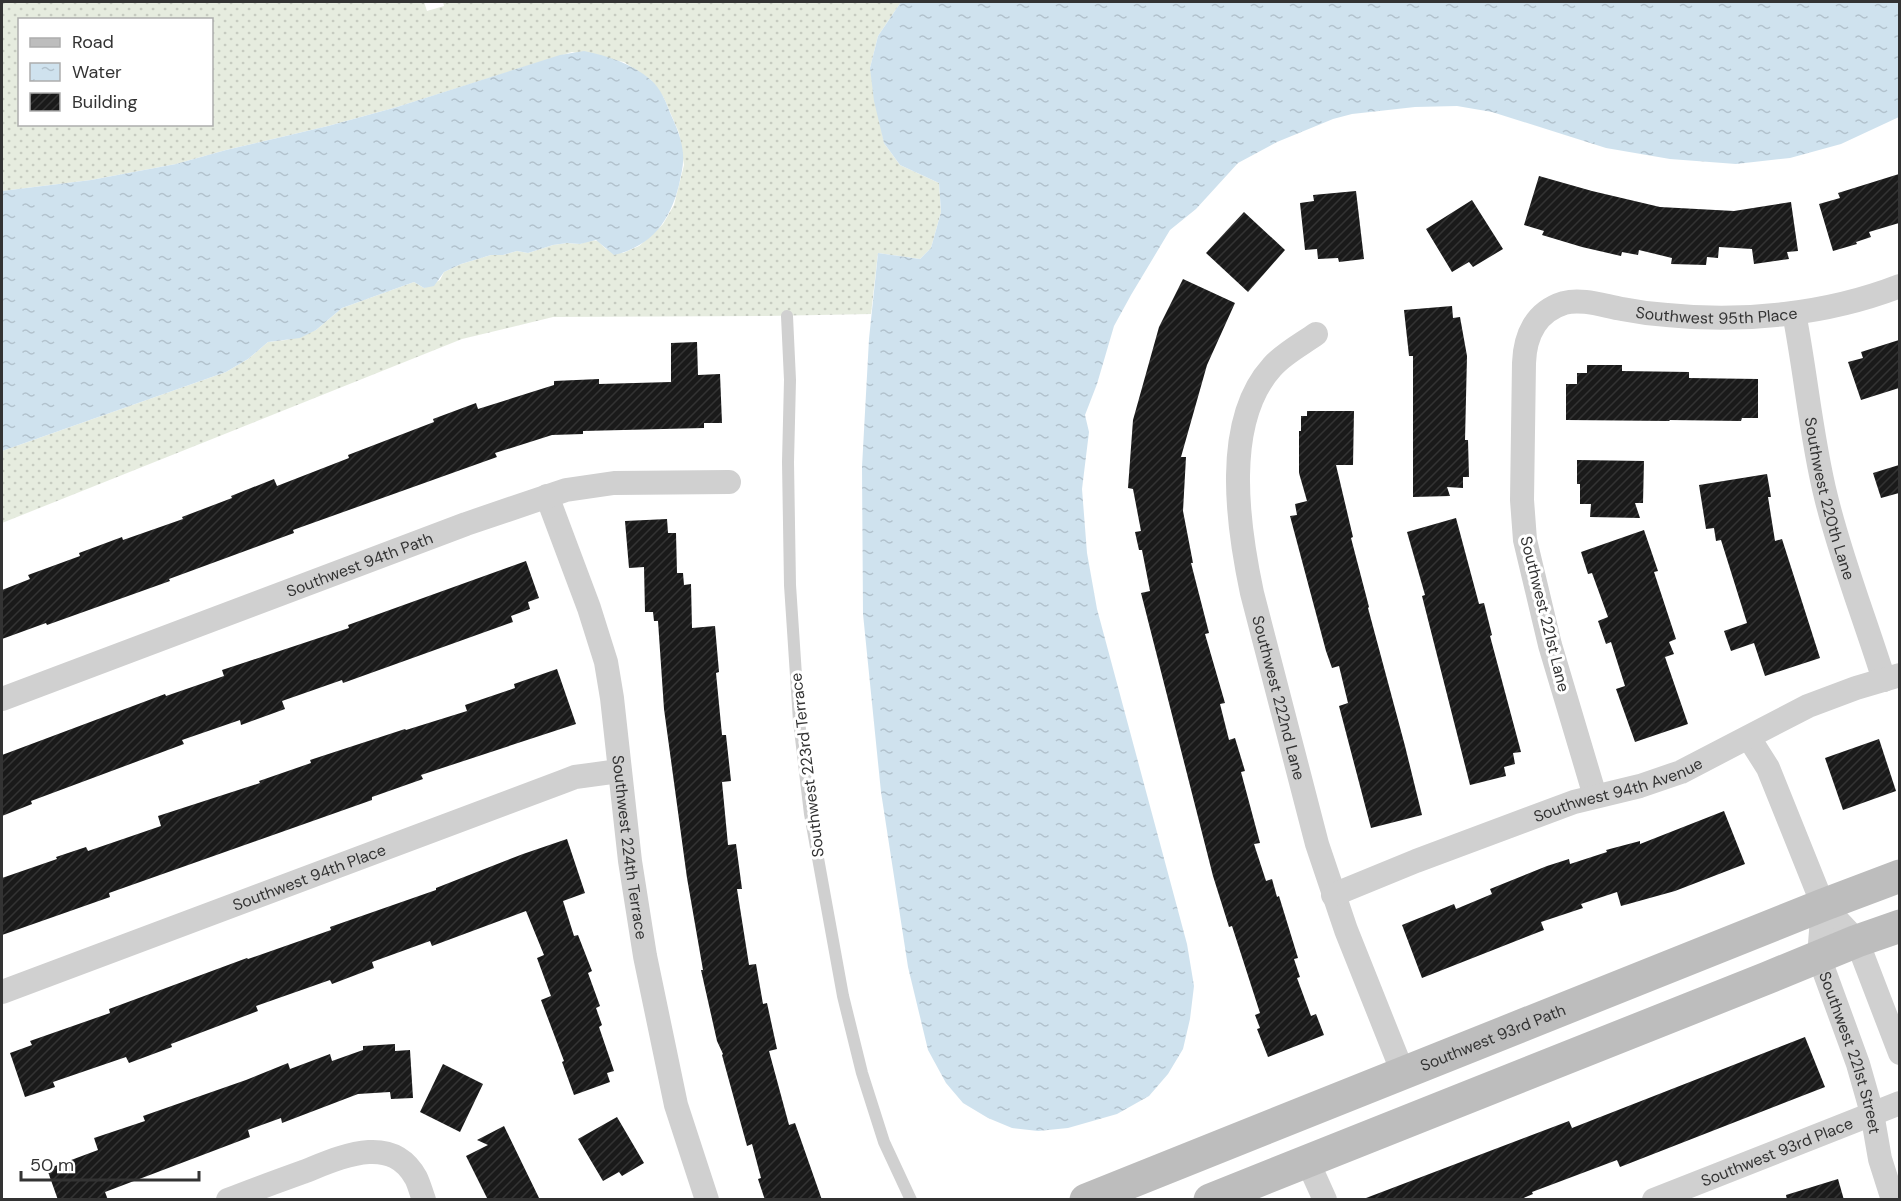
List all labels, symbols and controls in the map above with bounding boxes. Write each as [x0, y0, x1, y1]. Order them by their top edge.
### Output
legend [18, 18, 213, 126]
text: Road [72, 30, 114, 54]
text: Water [72, 60, 122, 84]
text: Building [72, 90, 137, 114]
street label: Southwest 95th Place [1634, 301, 1799, 328]
street label: Southwest 220th Lane [1800, 416, 1860, 582]
street label: Southwest 94th Path [283, 527, 436, 601]
street label: Southwest 221st Lane [1515, 534, 1575, 694]
street label: Southwest 222nd Lane [1248, 613, 1310, 782]
street label: Southwest 223rd Terrace [785, 672, 829, 858]
street label: Southwest 94th Avenue [1530, 752, 1706, 827]
street label: Southwest 224th Terrace [608, 754, 653, 941]
street label: Southwest 94th Place [230, 839, 389, 915]
street label: Southwest 221st Street [1815, 968, 1886, 1135]
street label: Southwest 93rd Path [1417, 999, 1568, 1076]
street label: Southwest 93rd Place [1698, 1112, 1856, 1191]
scale bar [21, 1144, 200, 1182]
text: 50 m [30, 1153, 74, 1177]

